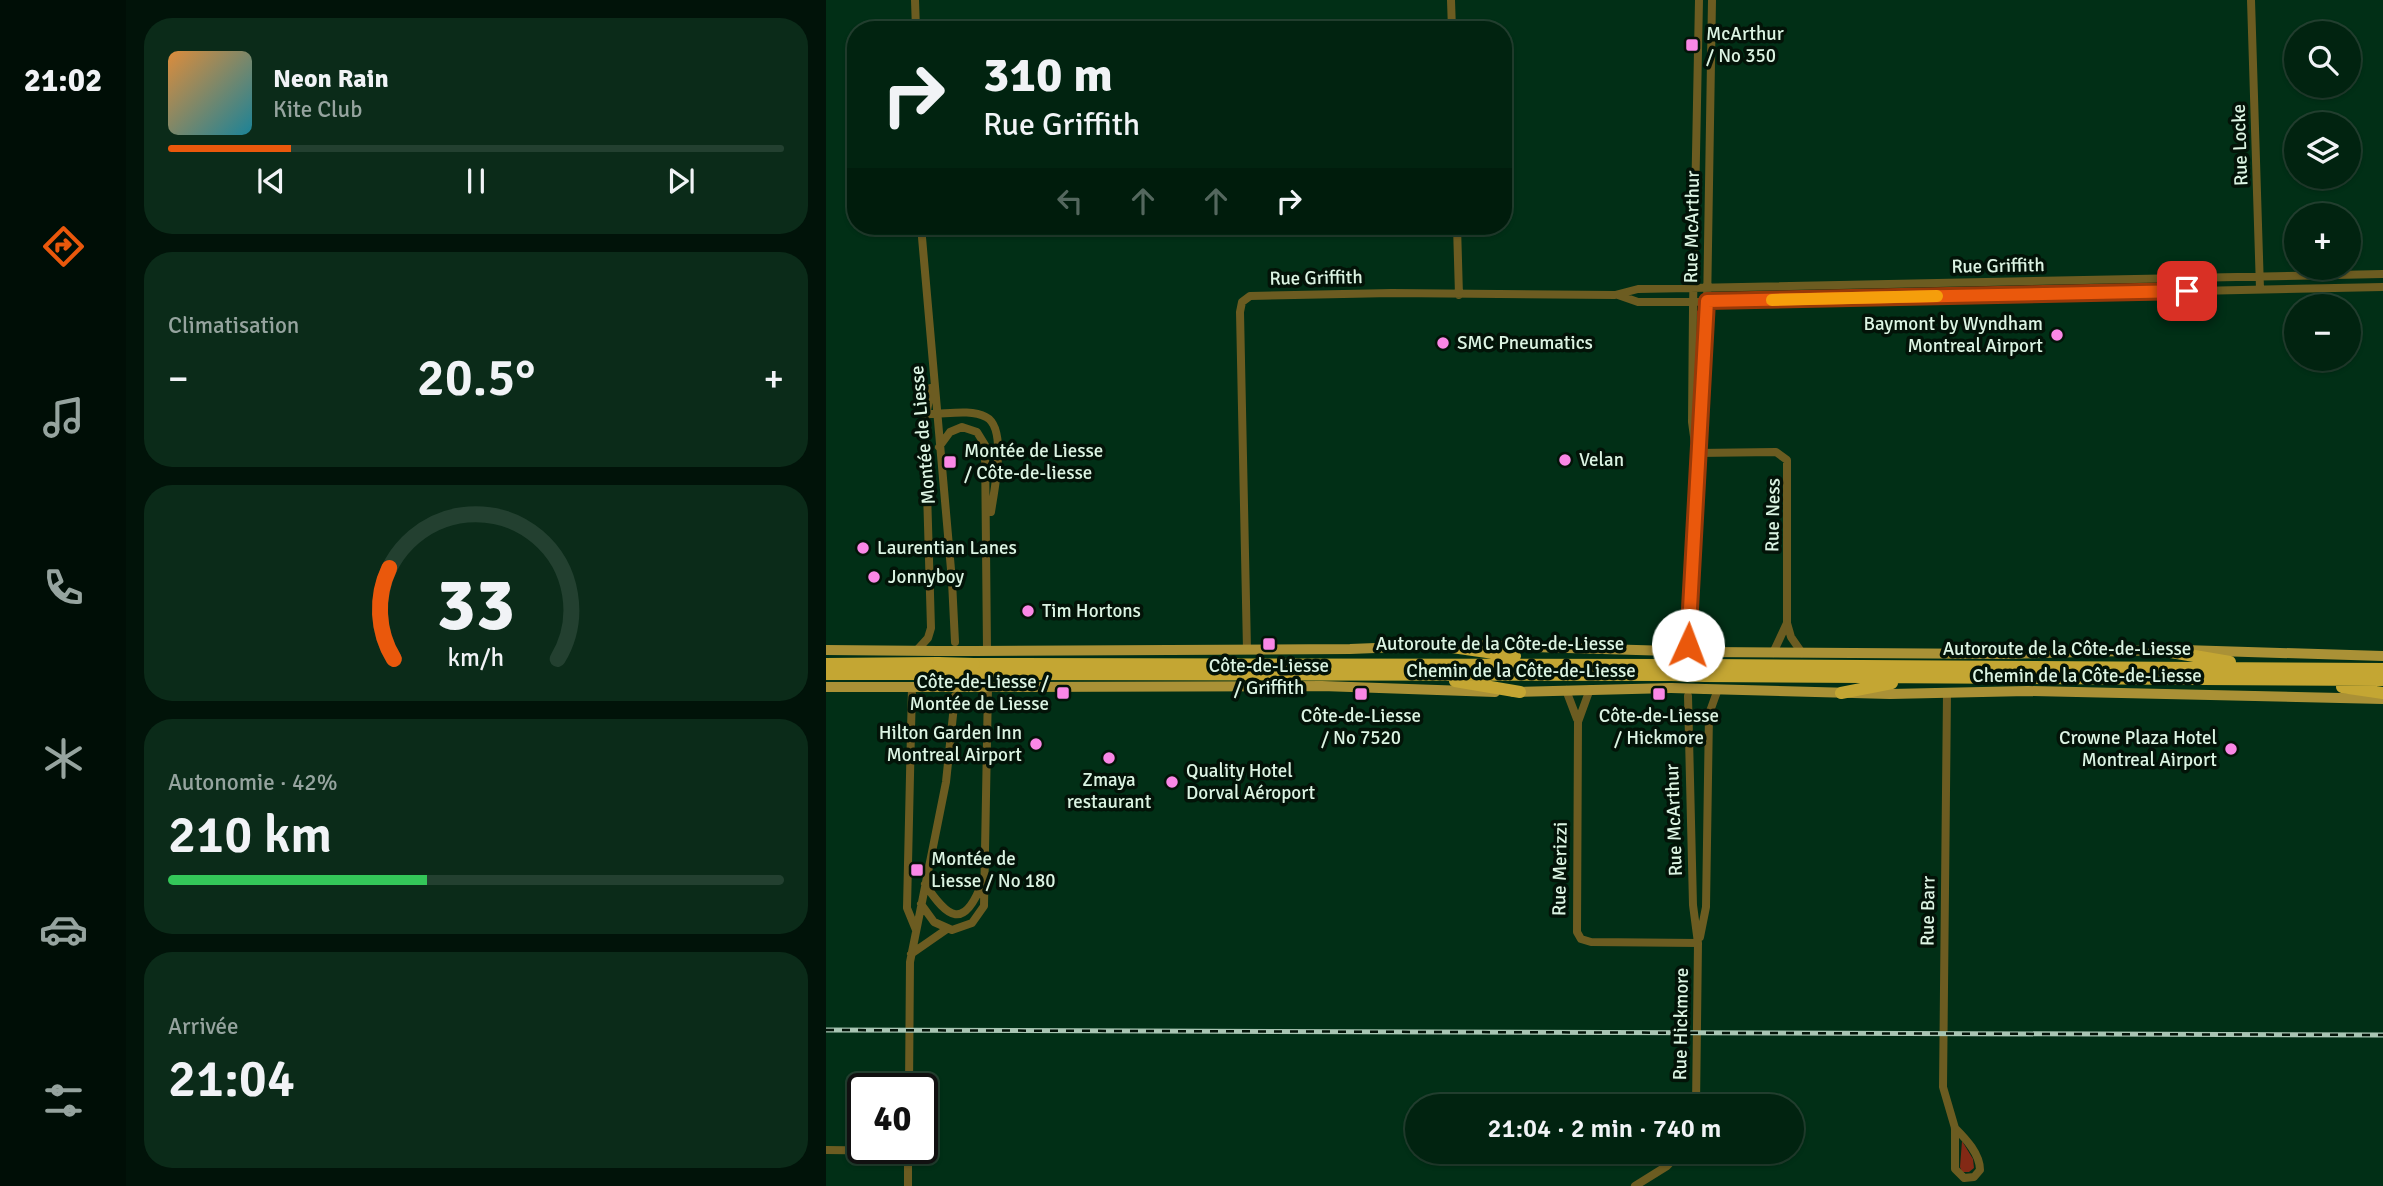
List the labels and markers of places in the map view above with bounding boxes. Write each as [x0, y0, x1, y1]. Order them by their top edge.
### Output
place label: McArthur / No 350 [1706, 22, 1784, 68]
marker: McArthur / No 350 [1684, 37, 1700, 53]
pin [2157, 261, 2217, 321]
place label: Baymont by Wyndham Montreal Airport [1863, 312, 2043, 358]
marker: Baymont by Wyndham Montreal Airport [2049, 327, 2065, 343]
place label: SMC Pneumatics [1457, 331, 1593, 355]
marker: SMC Pneumatics [1435, 335, 1451, 351]
place label: Montée de Liesse / Côte-de-liesse [964, 439, 1103, 485]
place label: Velan [1579, 448, 1624, 472]
marker: Velan [1557, 452, 1573, 468]
marker: Montée de Liesse / Côte-de-liesse [942, 454, 958, 470]
place label: Laurentian Lanes [877, 536, 1017, 560]
marker: Laurentian Lanes [855, 540, 871, 556]
place label: Jonnyboy [888, 565, 964, 589]
marker: Jonnyboy [866, 569, 882, 585]
place label: Tim Hortons [1042, 599, 1141, 623]
marker: Tim Hortons [1020, 603, 1036, 619]
marker: Côte-de-Liesse / Griffith [1261, 636, 1277, 652]
place label: Côte-de-Liesse / Griffith [1209, 654, 1329, 700]
place label: Côte-de-Liesse / Montée de Liesse [910, 670, 1049, 716]
marker: Côte-de-Liesse / Montée de Liesse [1055, 685, 1071, 701]
marker: Côte-de-Liesse / No 7520 [1353, 686, 1369, 702]
marker: Côte-de-Liesse / Hickmore [1651, 686, 1667, 702]
place label: Côte-de-Liesse / No 7520 [1301, 704, 1421, 750]
place label: Côte-de-Liesse / Hickmore [1599, 704, 1719, 750]
place label: Hilton Garden Inn Montreal Airport [879, 721, 1022, 767]
place label: Crowne Plaza Hotel Montreal Airport [2059, 726, 2217, 772]
marker: Hilton Garden Inn Montreal Airport [1028, 736, 1044, 752]
marker: Crowne Plaza Hotel Montreal Airport [2223, 741, 2239, 757]
marker: Zmaya restaurant [1101, 750, 1117, 766]
place label: Quality Hotel Dorval Aéroport [1186, 759, 1316, 805]
place label: Zmaya restaurant [1067, 768, 1152, 814]
marker: Quality Hotel Dorval Aéroport [1164, 774, 1180, 790]
place label: Montée de Liesse / No 180 [931, 847, 1056, 893]
marker: Montée de Liesse / No 180 [909, 862, 925, 878]

